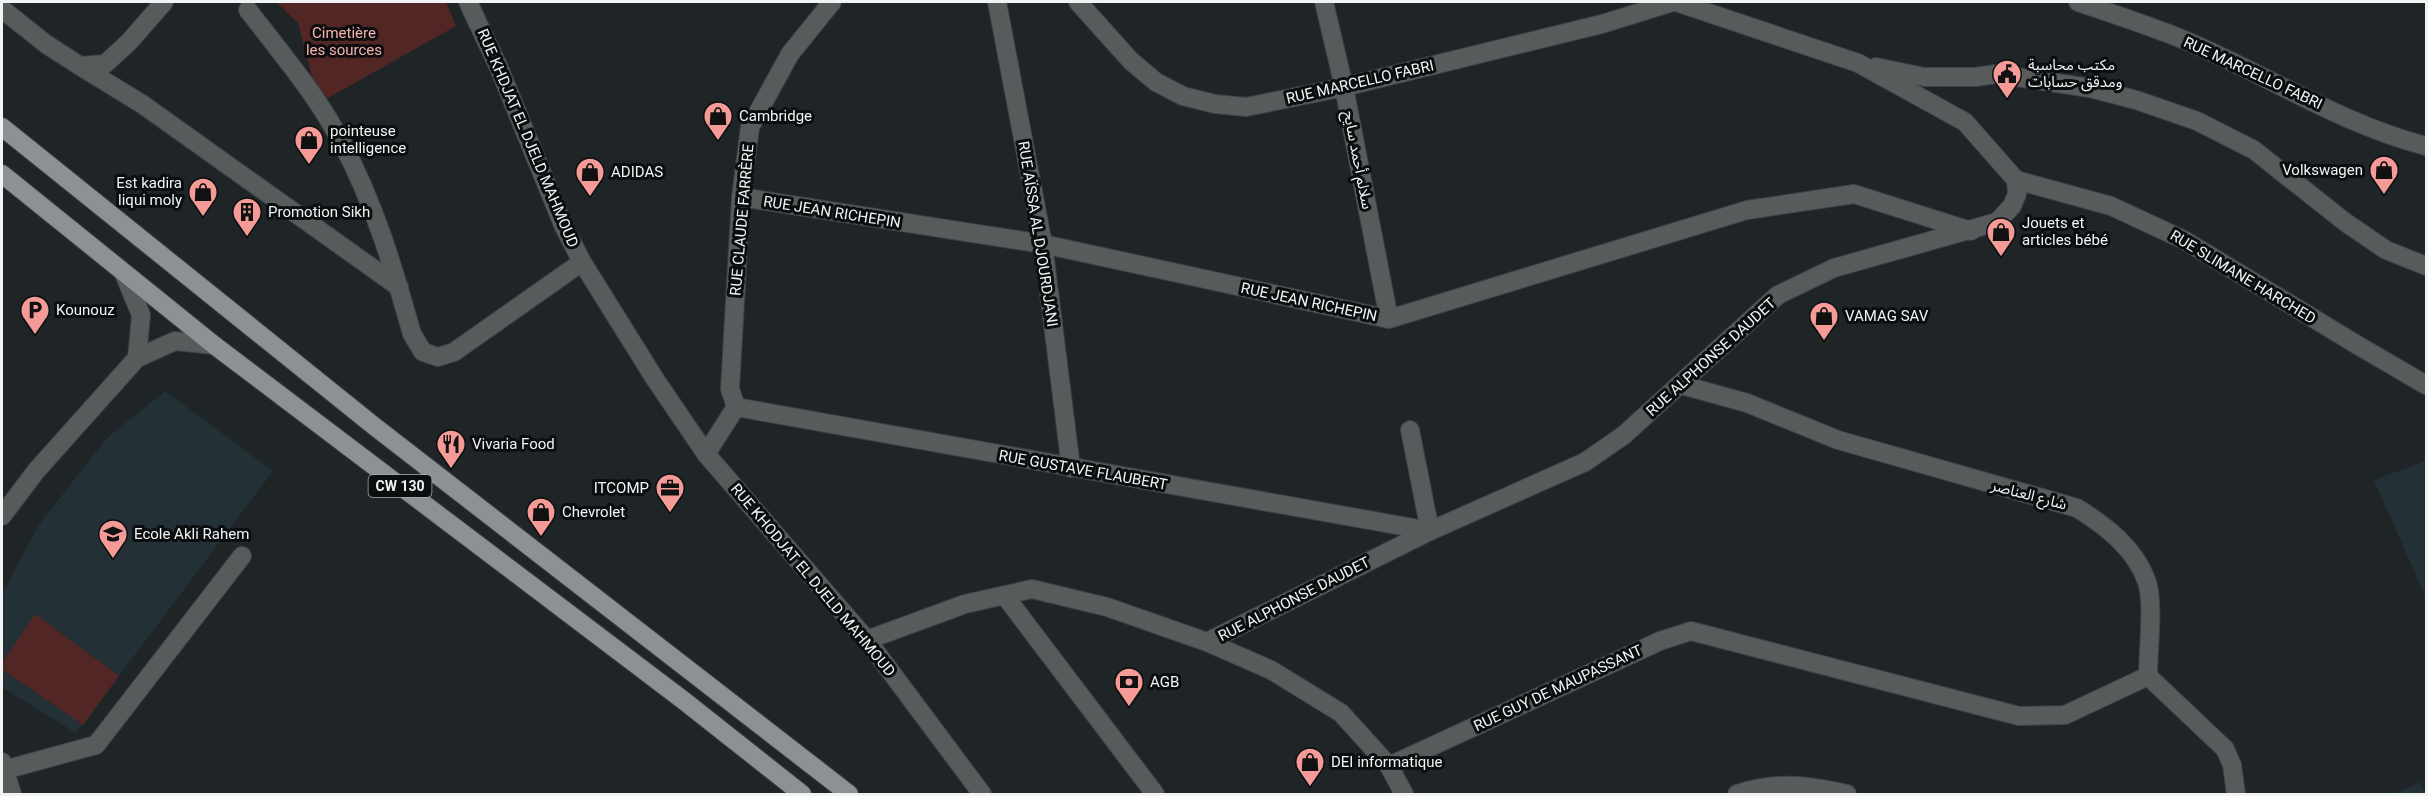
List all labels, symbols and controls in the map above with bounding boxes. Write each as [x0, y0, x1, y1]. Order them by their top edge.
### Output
park label: Cimetière les sources [306, 24, 382, 59]
street label: RUE KHDJAT EL DJELD MAHMOUD [474, 26, 582, 250]
street label: RUE MARCELLO FABRI [2181, 33, 2325, 113]
street label: RUE MARCELLO FABRI [1284, 56, 1436, 108]
place label: مكتب محاسبة ومدقق حسابات [2028, 56, 2122, 92]
public building icon: مكتب محاسبة ومدقق حسابات [1991, 58, 2023, 100]
shop icon: Cambridge [702, 100, 734, 142]
place label: Cambridge [739, 107, 812, 125]
street label: سلالم أحمد سايح [1337, 109, 1376, 212]
place label: pointeuse intelligence [330, 122, 406, 157]
shop icon: pointeuse intelligence [293, 124, 325, 166]
street label: RUE AÏSSA AL DJOURDJANI [1014, 140, 1062, 328]
street label: RUE CLAUDE FARRÈRE [726, 143, 758, 297]
shop icon: Volkswagen [2368, 154, 2400, 196]
shop icon: ADIDAS [574, 156, 606, 198]
place label: Volkswagen [2282, 161, 2363, 179]
place label: ADIDAS [611, 163, 663, 181]
place label: Est kadira liqui moly [116, 174, 182, 209]
shop icon: Est kadira liqui moly [187, 176, 219, 218]
street label: RUE JEAN RICHEPIN [762, 192, 902, 232]
building icon: Promotion Sikh [231, 196, 263, 238]
place label: Promotion Sikh [268, 203, 370, 221]
place label: Jouets et articles bébé [2022, 214, 2108, 249]
shop icon: Jouets et articles bébé [1985, 216, 2017, 258]
street label: RUE SLIMANE HARCHED [2167, 226, 2319, 328]
street label: RUE JEAN RICHEPIN [1239, 279, 1379, 325]
parking icon: Kounouz [19, 294, 51, 336]
street label: RUE ALPHONSE DAUDET [1643, 294, 1779, 420]
shop icon: VAMAG SAV [1808, 300, 1840, 342]
place label: Kounouz [56, 301, 115, 319]
place label: VAMAG SAV [1845, 307, 1929, 325]
restaurant icon: Vivaria Food [435, 428, 467, 470]
place label: Vivaria Food [472, 435, 555, 453]
street label: RUE GUSTAVE FLAUBERT [997, 446, 1169, 494]
office icon: ITCOMP [654, 472, 686, 514]
road number: CW 130 [368, 475, 432, 497]
street label: شارع العناصر [1988, 476, 2069, 517]
place label: ITCOMP [594, 479, 649, 497]
street label: RUE KHODJAT EL DJELD MAHMOUD [727, 480, 899, 680]
shop icon: Chevrolet [525, 496, 557, 538]
place label: Chevrolet [562, 503, 625, 521]
school or university icon: Ecole Akli Rahem [97, 518, 129, 560]
place label: Ecole Akli Rahem [134, 525, 249, 543]
street label: RUE ALPHONSE DAUDET [1215, 553, 1373, 645]
street label: RUE GUY DE MAUPASSANT [1471, 641, 1645, 735]
bank icon: AGB [1113, 666, 1145, 708]
place label: AGB [1150, 673, 1179, 691]
shop icon: DEI informatique [1294, 746, 1326, 788]
place label: DEI informatique [1331, 753, 1443, 771]

